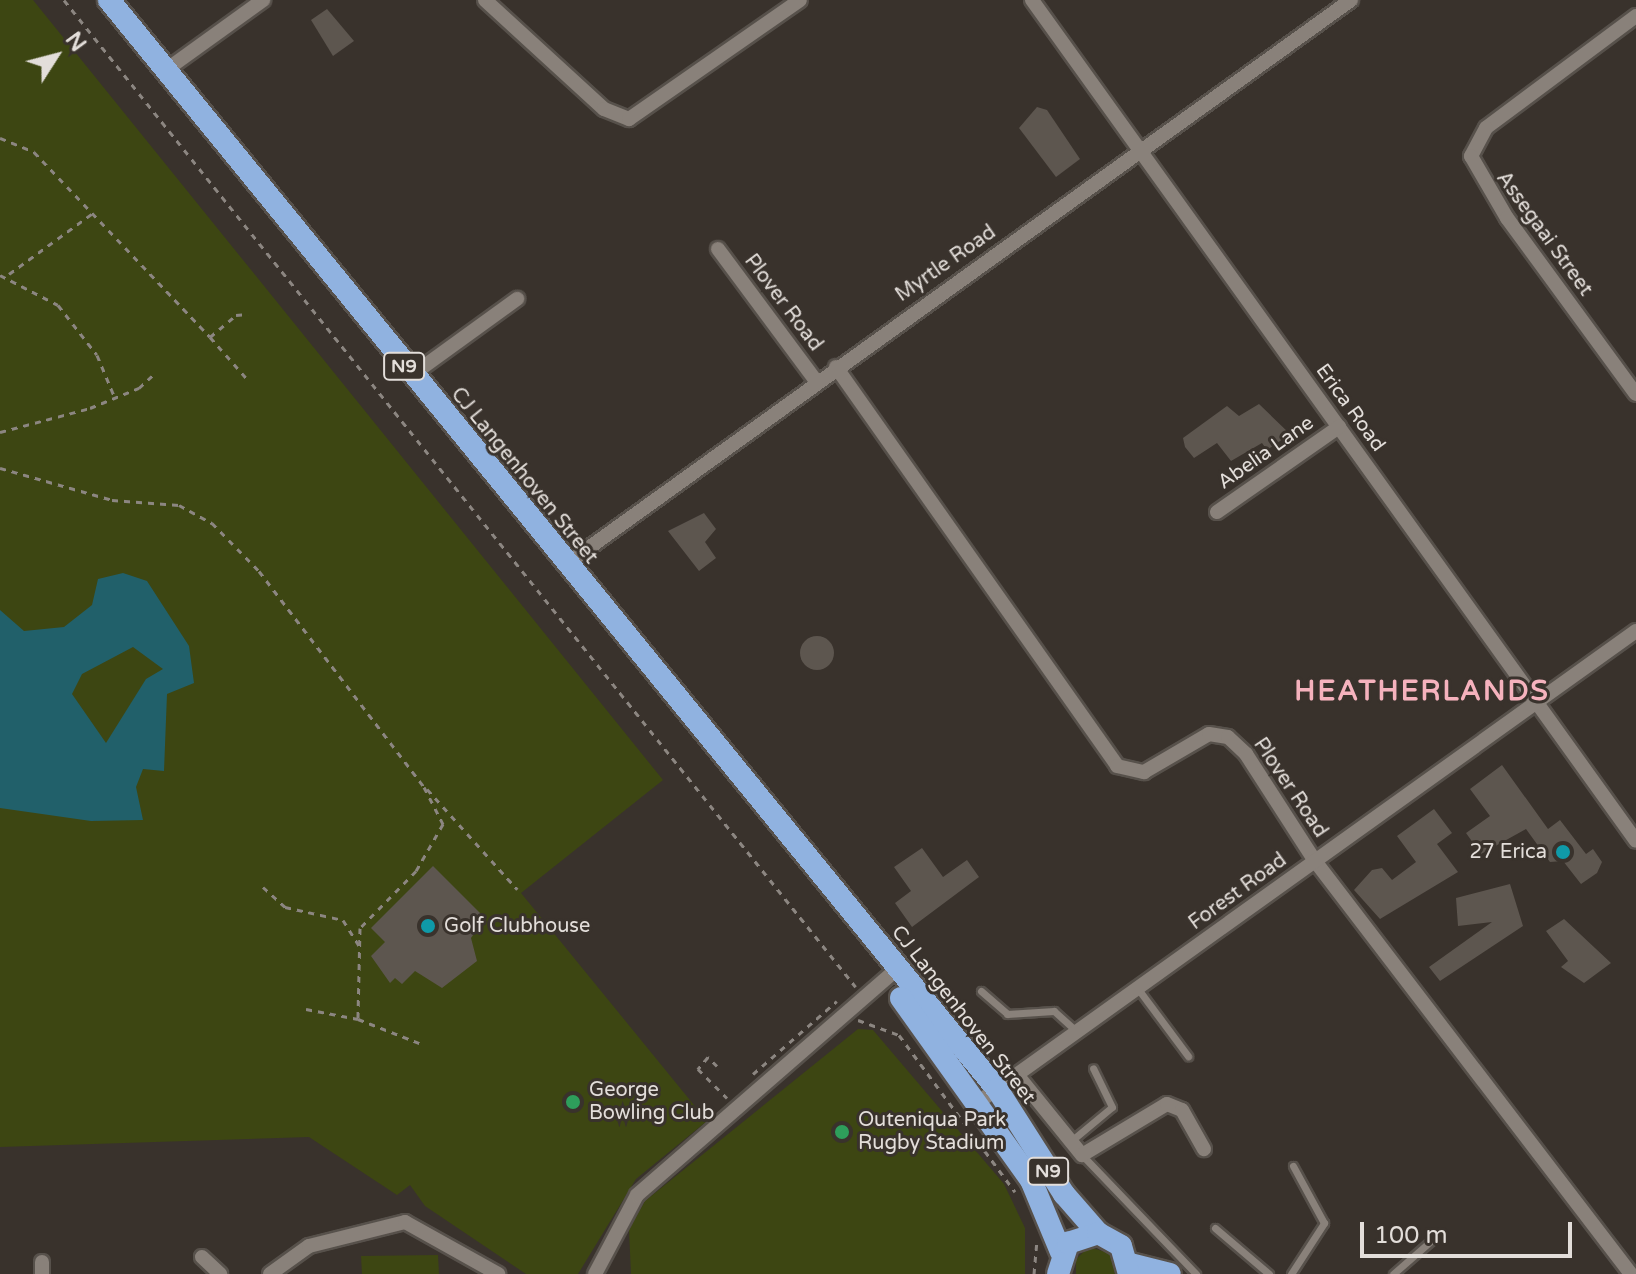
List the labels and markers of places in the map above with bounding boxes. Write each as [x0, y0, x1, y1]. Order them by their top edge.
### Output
place label: 27 Erica [1470, 840, 1547, 864]
marker: 27 Erica [1554, 843, 1572, 861]
place label: Golf Clubhouse [444, 914, 590, 938]
marker: Golf Clubhouse [419, 917, 437, 935]
place label: George Bowling Club [589, 1078, 714, 1125]
marker: George Bowling Club [564, 1093, 582, 1111]
place label: Outeniqua Park Rugby Stadium [858, 1108, 1006, 1155]
marker: Outeniqua Park Rugby Stadium [833, 1123, 851, 1141]

